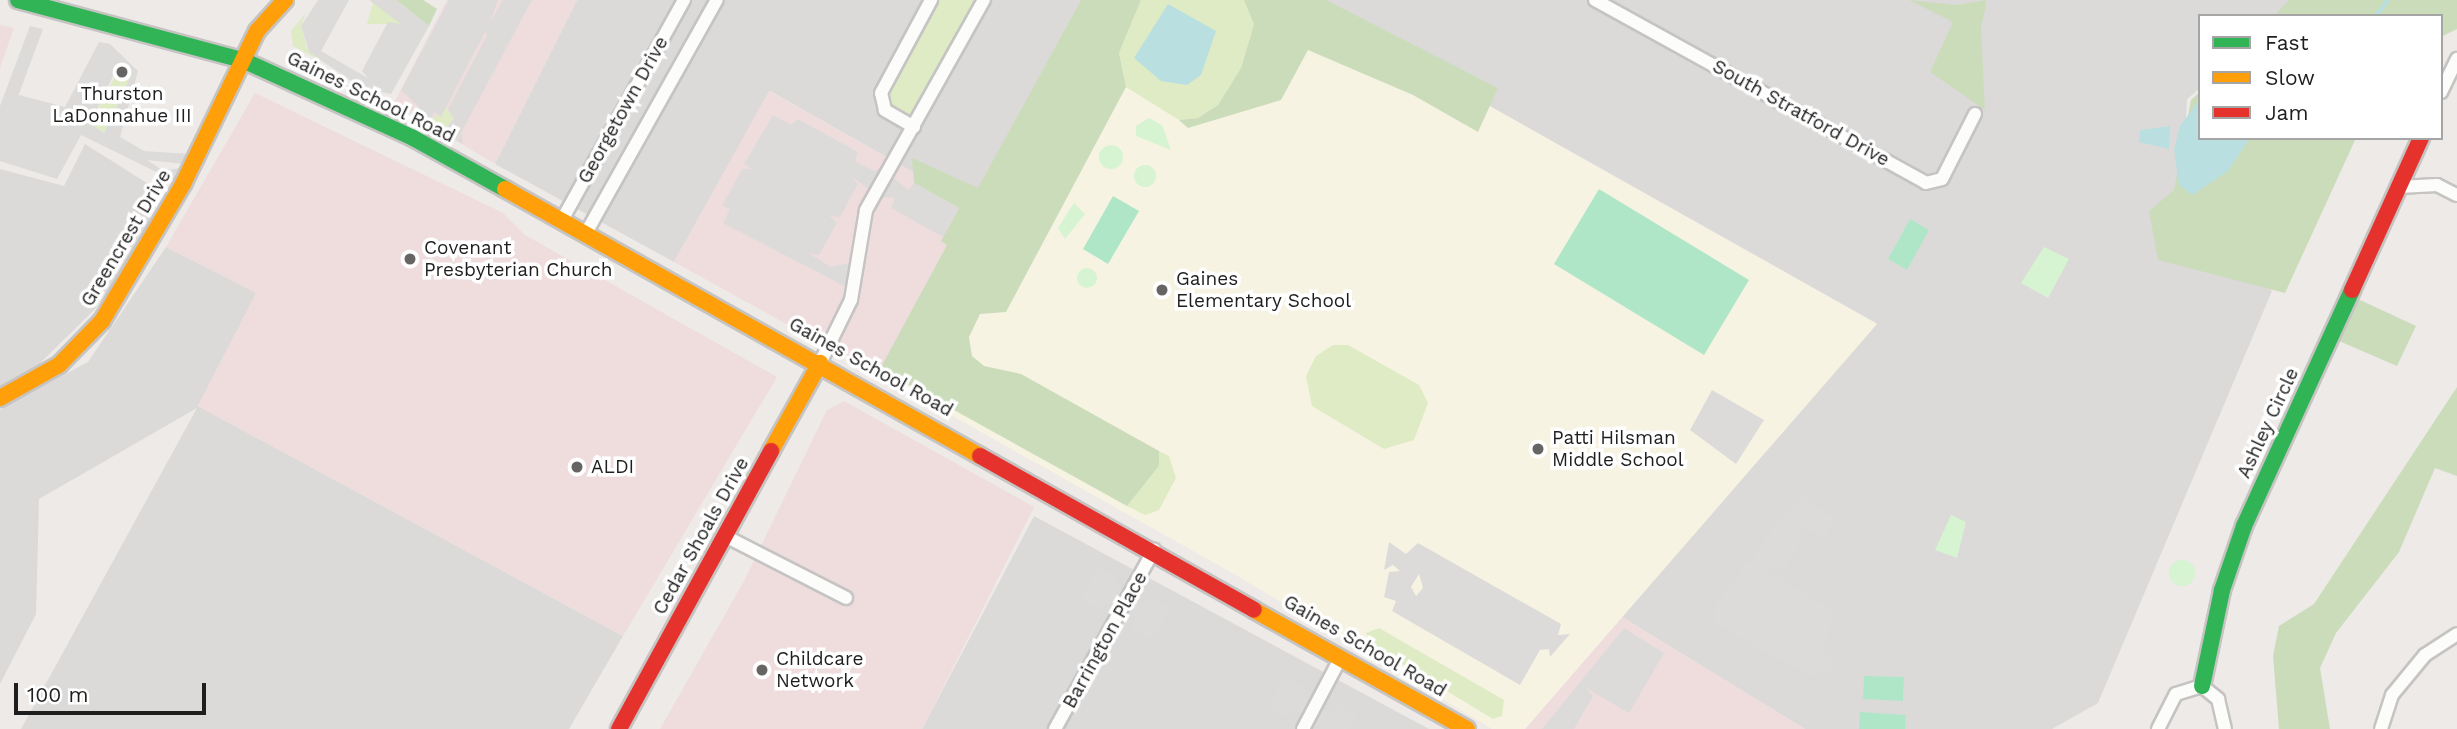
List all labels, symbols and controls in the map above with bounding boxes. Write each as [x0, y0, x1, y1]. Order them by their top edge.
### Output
legend [2198, 14, 2443, 140]
text: Fast [2265, 30, 2309, 55]
street label: Georgetown Drive [573, 32, 673, 188]
street label: Gaines School Road [283, 46, 459, 148]
street label: South Stratford Drive [1709, 55, 1893, 171]
marker: Thurston LaDonnahue III [114, 64, 130, 80]
text: Slow [2265, 65, 2315, 90]
place label: Thurston LaDonnahue III [52, 83, 192, 127]
text: Jam [2265, 100, 2308, 125]
street label: Greencrest Drive [76, 165, 176, 311]
place label: Covenant Presbyterian Church [424, 237, 613, 281]
marker: Covenant Presbyterian Church [402, 251, 418, 267]
place label: Gaines Elementary School [1176, 268, 1352, 312]
marker: Gaines Elementary School [1154, 282, 1170, 298]
street label: Gaines School Road [785, 312, 957, 422]
street label: Ashley Circle [2232, 364, 2304, 482]
place label: Patti Hilsman Middle School [1552, 427, 1684, 471]
marker: Patti Hilsman Middle School [1530, 441, 1546, 457]
street label: Cedar Shoals Drive [648, 453, 754, 619]
place label: ALDI [591, 456, 634, 478]
marker: ALDI [569, 459, 585, 475]
street label: Barrington Place [1058, 568, 1152, 712]
street label: Gaines School Road [1279, 590, 1451, 702]
place label: Childcare Network [776, 648, 863, 692]
marker: Childcare Network [754, 662, 770, 678]
scale bar [18, 670, 210, 714]
text: 100 m [27, 682, 89, 707]

